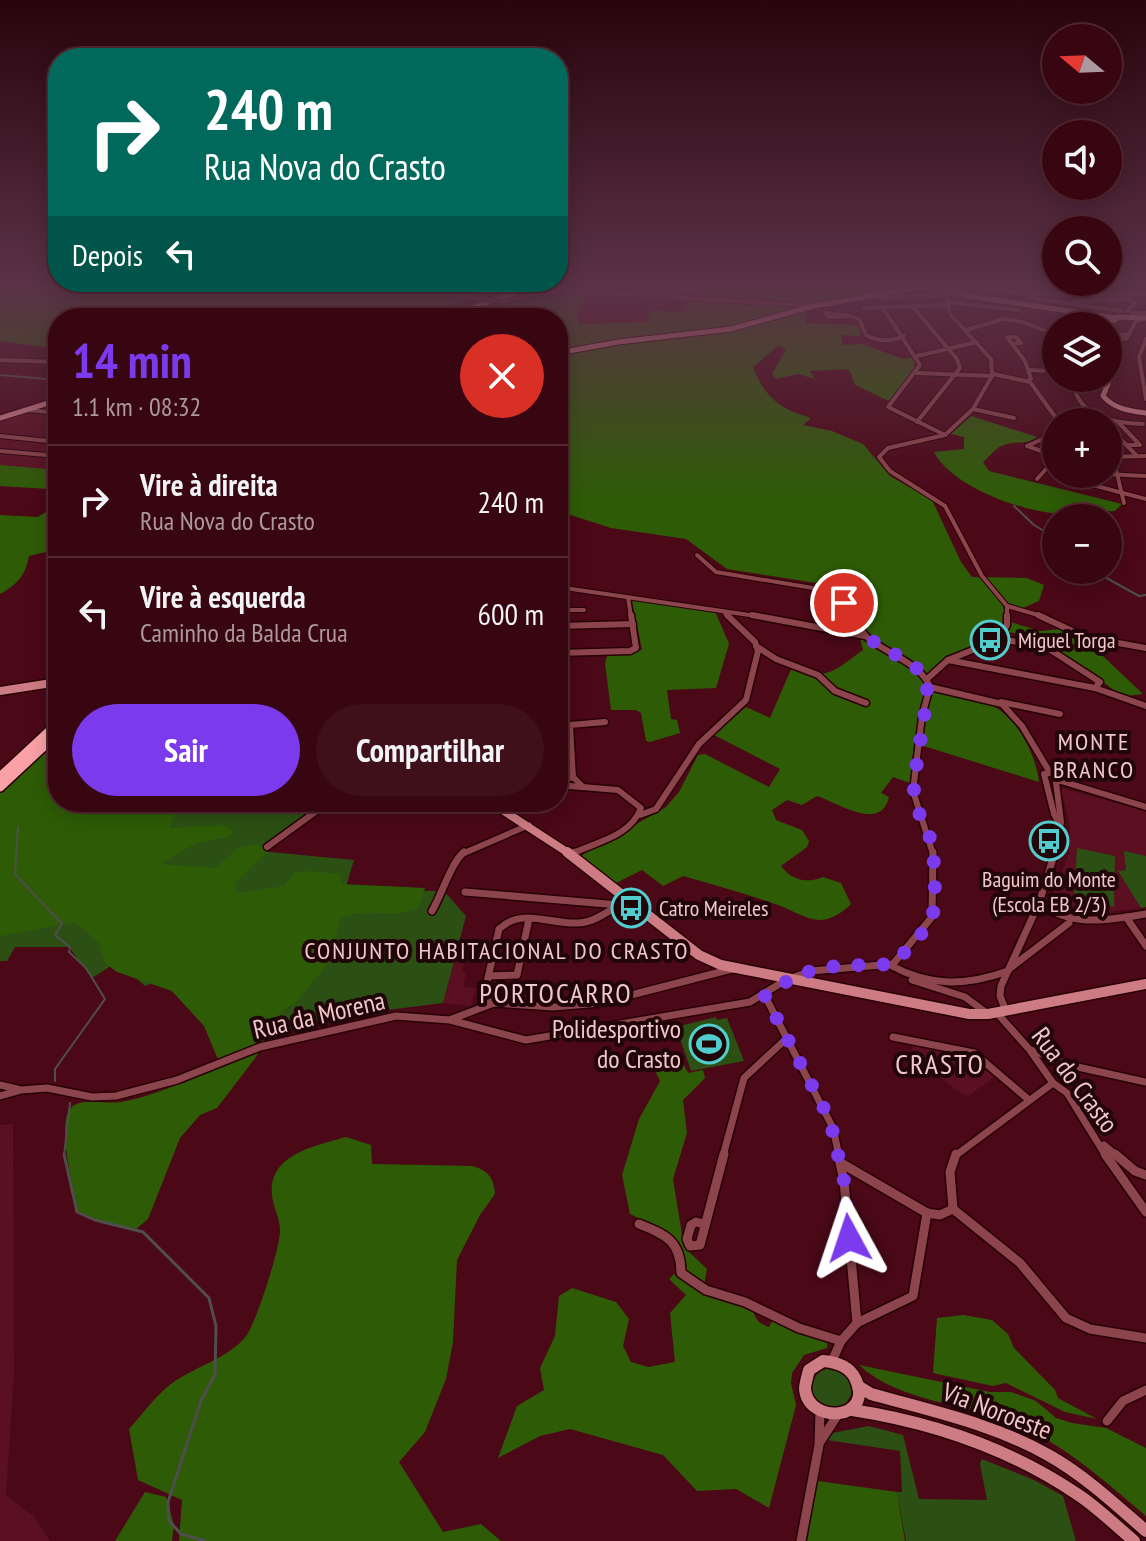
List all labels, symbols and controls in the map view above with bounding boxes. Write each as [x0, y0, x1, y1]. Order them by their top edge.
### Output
north arrow [1042, 24, 1122, 104]
map controls [1042, 24, 1122, 584]
text: 240 m [204, 73, 333, 145]
icon: right [72, 80, 176, 184]
button: sound [1042, 120, 1122, 200]
text: Rua Nova do Crasto [204, 143, 446, 190]
button: search [1042, 216, 1122, 296]
icon: left [159, 232, 203, 276]
text: Depois [72, 235, 143, 274]
button: layers [1042, 312, 1122, 392]
text: 14 min [72, 329, 192, 391]
button: close [460, 334, 544, 418]
text: 1.1 km · 08:32 [72, 390, 201, 423]
button: + [1042, 408, 1122, 488]
text: Vire à direita [140, 465, 278, 504]
icon: right [72, 479, 116, 523]
text: 240 m [478, 482, 544, 521]
text: Rua Nova do Crasto [140, 504, 315, 537]
button: − [1042, 504, 1122, 584]
pin [810, 569, 878, 637]
text: Vire à esquerda [140, 577, 306, 616]
icon: arrive [822, 581, 866, 625]
icon: left [72, 591, 116, 635]
text: 600 m [478, 594, 544, 633]
text: Caminho da Balda Crua [140, 616, 348, 649]
bus stop icon: Miguel Torga [969, 619, 1011, 661]
place label: Miguel Torga [1018, 626, 1116, 654]
button: Sair [72, 704, 300, 796]
button: Compartilhar [316, 704, 544, 796]
district label: MONTE BRANCO [1053, 726, 1135, 785]
bus stop icon: Baguim do Monte (Escola EB 2/3) [1028, 820, 1070, 862]
place label: Baguim do Monte (Escola EB 2/3) [982, 865, 1116, 918]
bus stop icon: Catro Meireles [610, 887, 652, 929]
place label: Catro Meireles [659, 894, 768, 922]
district label: CONJUNTO HABITACIONAL DO CRASTO [305, 935, 689, 966]
district label: PORTOCARRO [479, 974, 633, 1011]
street label: Rua da Morena [250, 983, 388, 1046]
place label: Polidesportivo do Crasto [552, 1012, 681, 1075]
street label: Rua do Crasto [1025, 1020, 1126, 1139]
sports icon: Polidesportivo do Crasto [688, 1023, 730, 1065]
district label: CRASTO [895, 1045, 985, 1082]
position arrow [807, 1196, 891, 1280]
street label: Via Noroeste [937, 1374, 1056, 1446]

